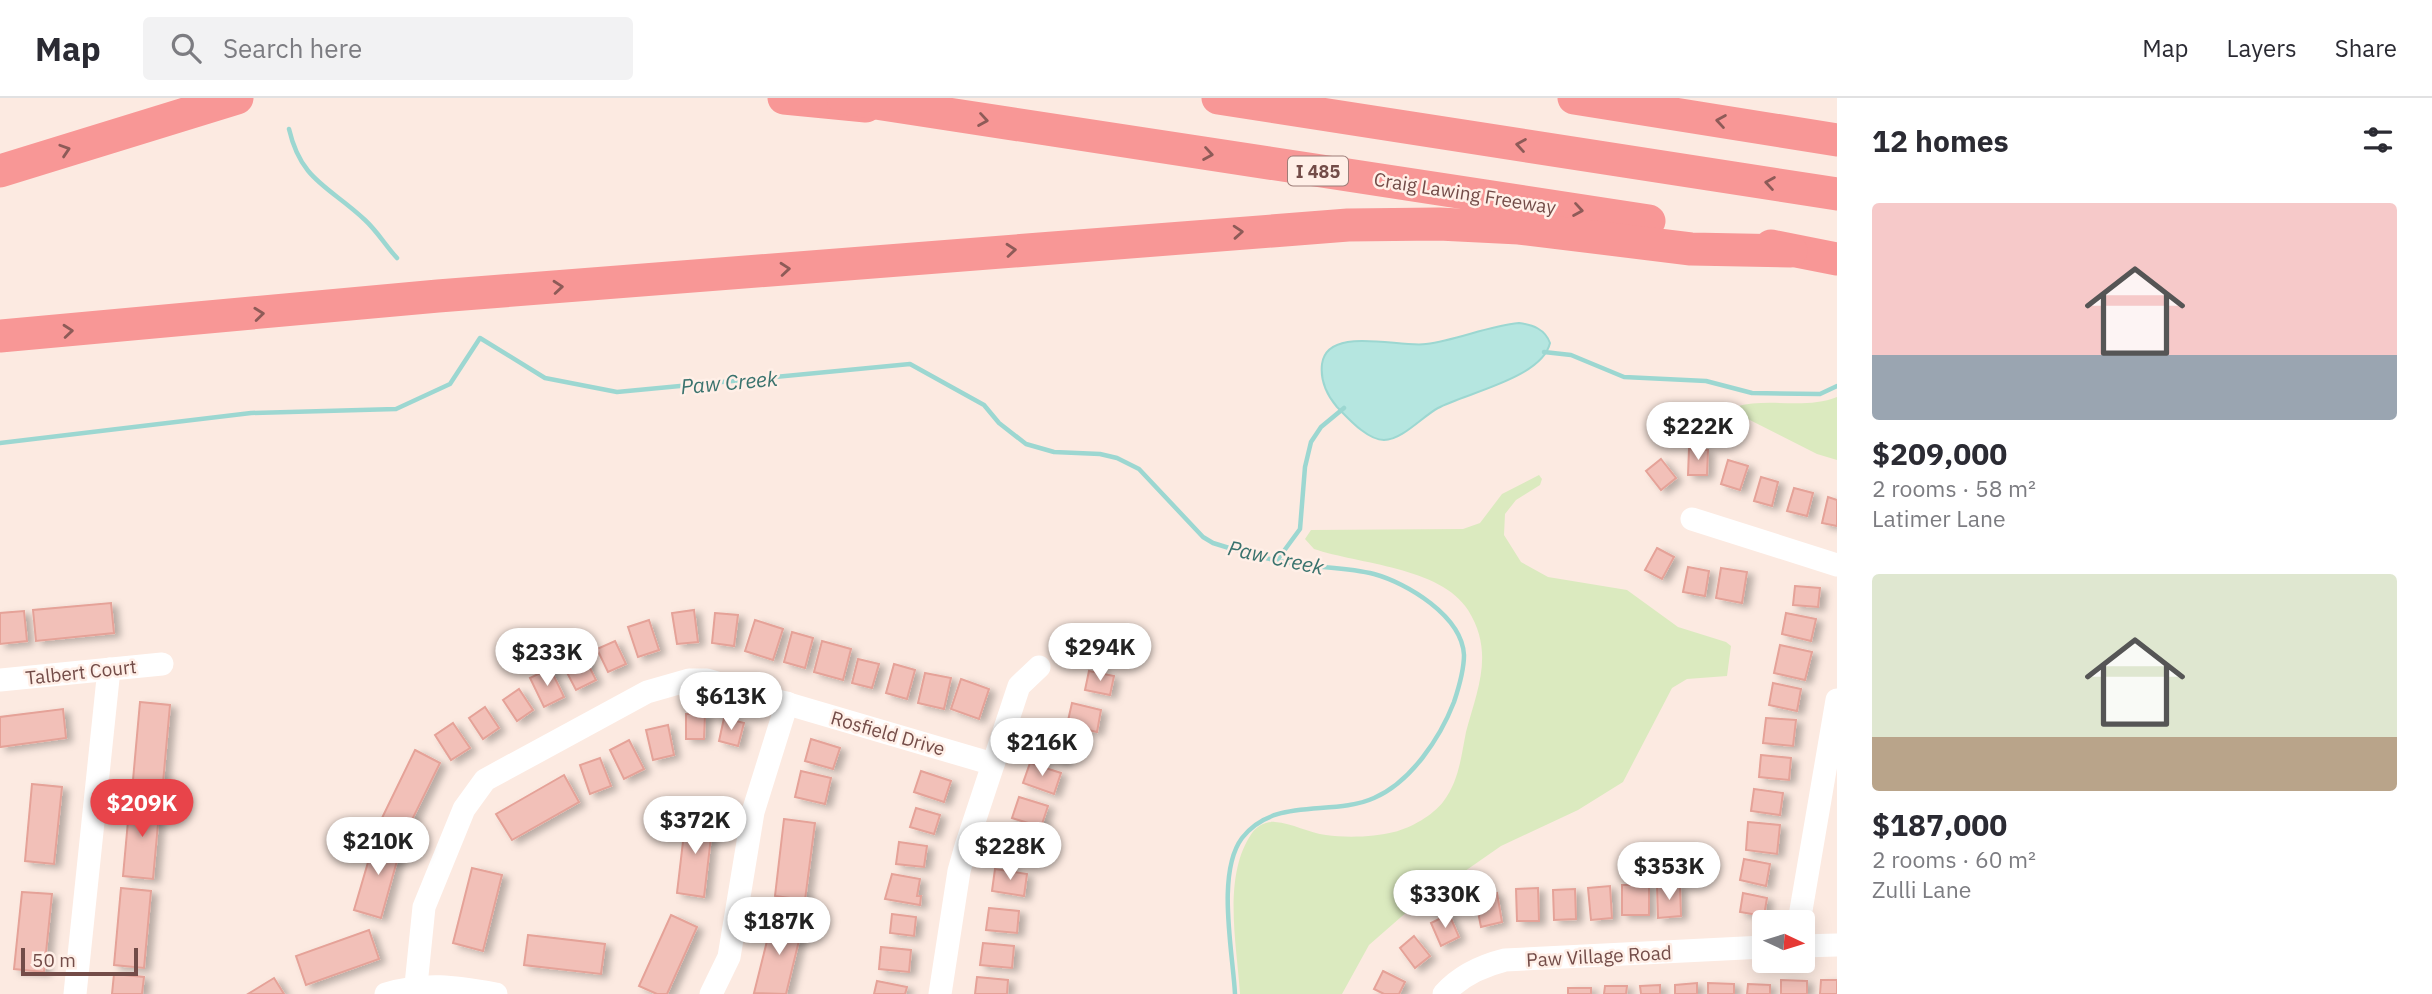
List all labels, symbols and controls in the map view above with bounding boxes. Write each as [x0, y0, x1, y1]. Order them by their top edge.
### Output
search box [143, 17, 633, 80]
text: Map [35, 27, 101, 70]
icon: search [167, 29, 205, 67]
text: Search here [223, 31, 362, 65]
text: Map [2142, 32, 2189, 64]
text: Layers [2227, 32, 2297, 64]
text: Share [2335, 32, 2397, 64]
one-way arrow [977, 112, 989, 127]
one-way arrow [1715, 113, 1727, 128]
text: 12 homes [1872, 121, 2009, 160]
icon: filters [2359, 121, 2397, 159]
one-way arrow [1515, 138, 1526, 153]
one-way arrow [58, 144, 71, 158]
one-way arrow [1202, 146, 1213, 161]
road number: I 485 [1288, 156, 1348, 186]
street label: Craig Lawing Freeway [1372, 167, 1558, 219]
one-way arrow [1764, 176, 1775, 191]
one-way arrow [1572, 202, 1584, 217]
one-way arrow [1233, 225, 1244, 240]
one-way arrow [1006, 243, 1017, 258]
icon: home [2072, 248, 2198, 374]
one-way arrow [779, 262, 790, 277]
one-way arrow [553, 280, 564, 295]
one-way arrow [254, 307, 265, 322]
one-way arrow [63, 324, 74, 339]
water label: Paw Creek [679, 364, 780, 400]
pin: $222K [1649, 402, 1747, 462]
text: $222K [1662, 410, 1734, 440]
text: $209,000 [1872, 434, 2007, 473]
text: 2 rooms · 58 m² [1872, 473, 2036, 503]
text: Latimer Lane [1872, 503, 2006, 533]
water label: Paw Creek [1226, 533, 1328, 581]
icon: home [2072, 619, 2198, 745]
pin: $294K [1051, 624, 1149, 683]
pin: $233K [498, 628, 596, 688]
text: $294K [1064, 631, 1136, 661]
text: $233K [511, 636, 583, 666]
street label: Talbert Court [24, 654, 138, 690]
pin: $613K [682, 672, 780, 732]
text: $613K [695, 680, 767, 710]
street label: Rosfield Drive [828, 705, 948, 761]
pin: $216K [993, 718, 1091, 778]
text: $216K [1006, 726, 1078, 756]
pin: $209K [93, 780, 191, 839]
text: $209K [106, 787, 178, 817]
pin: $372K [646, 796, 744, 856]
text: $372K [659, 804, 731, 834]
text: $187,000 [1872, 805, 2007, 844]
pin: $210K [329, 818, 427, 877]
pin: $228K [961, 822, 1059, 882]
text: $210K [342, 825, 414, 855]
text: $228K [974, 830, 1046, 860]
pin: $353K [1620, 842, 1718, 902]
text: 2 rooms · 60 m² [1872, 844, 2036, 874]
text: $353K [1633, 850, 1705, 880]
pin: $330K [1396, 870, 1494, 930]
text: Zulli Lane [1872, 874, 1971, 904]
text: $330K [1409, 878, 1481, 908]
pin: $187K [730, 898, 828, 957]
text: $187K [743, 905, 815, 935]
north arrow [1752, 910, 1815, 973]
map controls [1752, 910, 1815, 973]
street label: Paw Village Road [1526, 940, 1672, 972]
scale bar [21, 945, 138, 977]
text: 50 m [32, 948, 76, 972]

